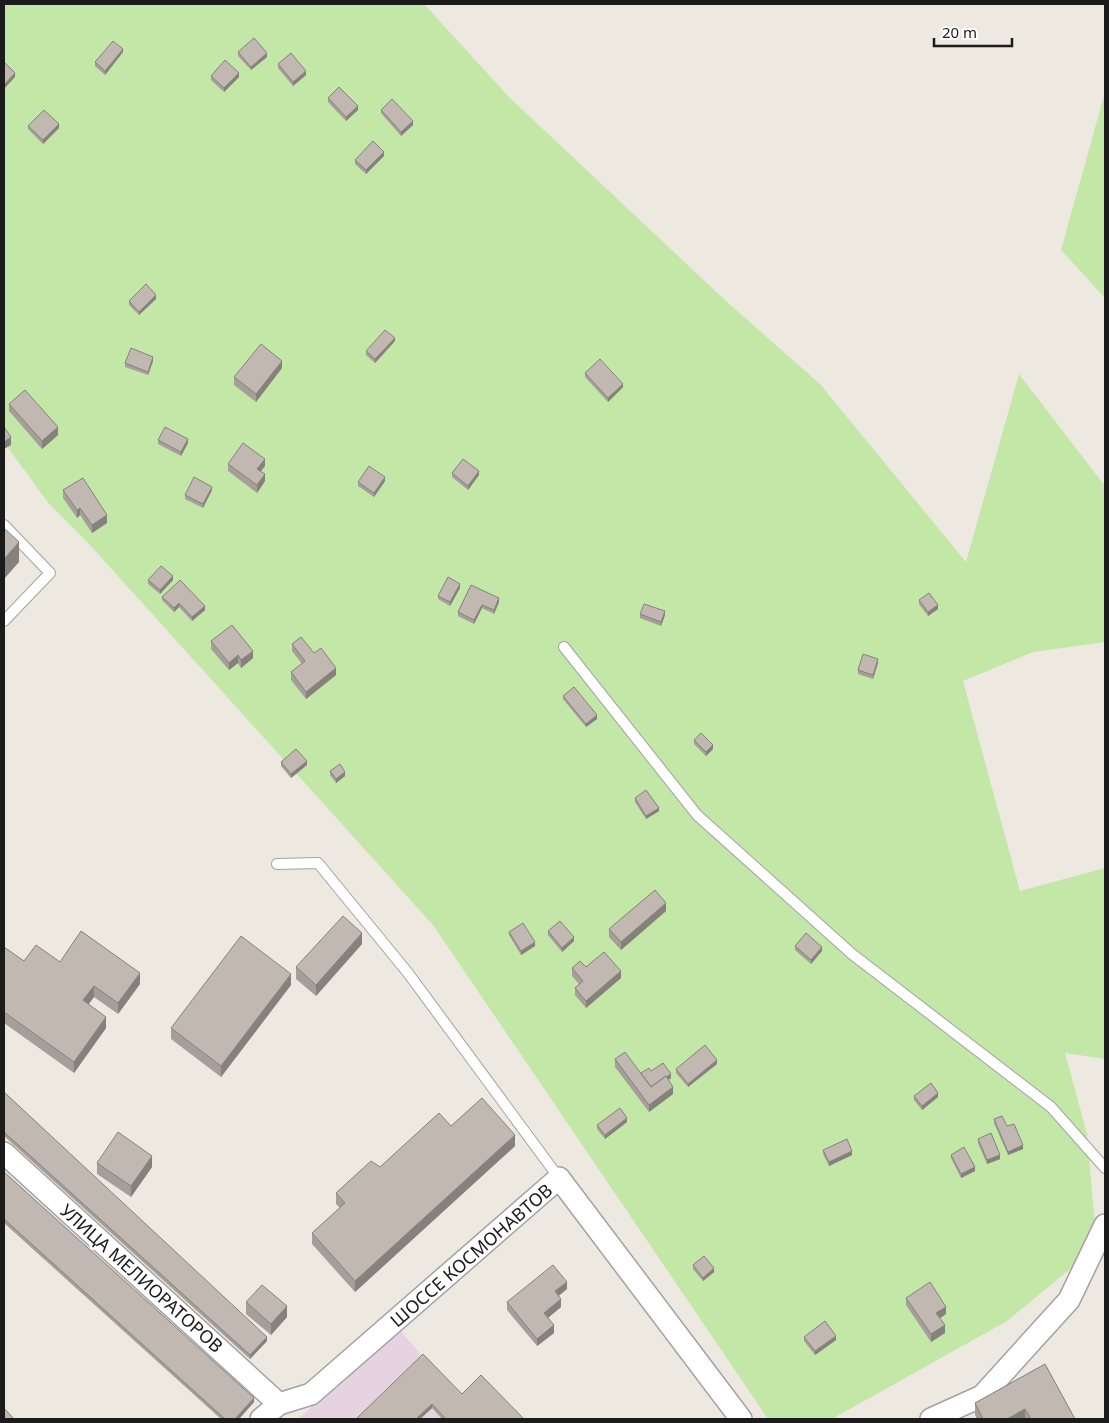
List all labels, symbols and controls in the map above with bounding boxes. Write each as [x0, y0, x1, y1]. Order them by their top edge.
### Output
scale bar [934, 15, 1012, 47]
text: 20 m [942, 22, 977, 42]
street label: ШОССЕ КОСМОНАВТОВ [385, 1178, 557, 1332]
street label: УЛИЦА МЕЛИОРАТОРОВ [55, 1198, 229, 1358]

